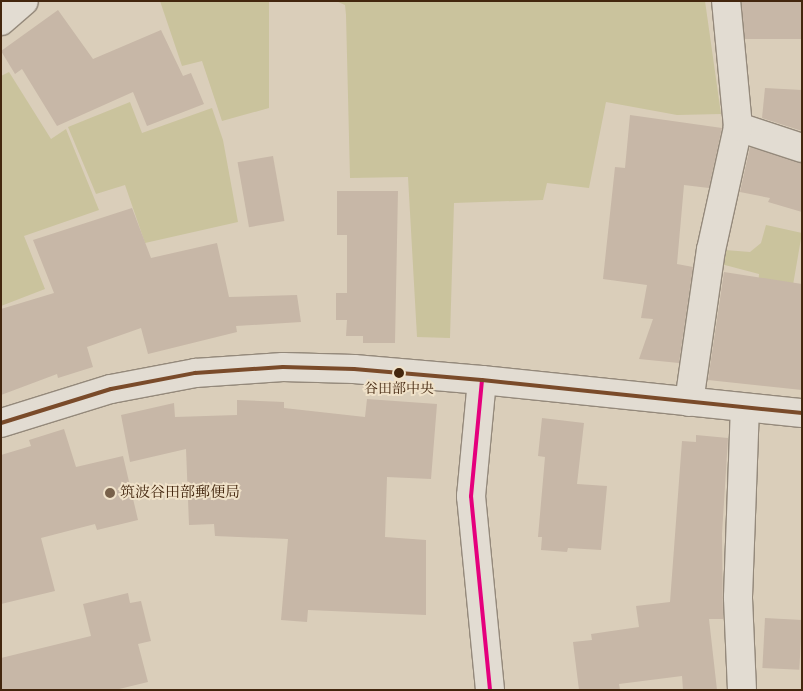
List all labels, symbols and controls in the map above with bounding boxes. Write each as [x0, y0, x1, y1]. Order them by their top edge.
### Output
marker: 谷田部中央 [394, 368, 404, 378]
place label: 谷田部中央 [364, 381, 434, 397]
place label: 筑波谷田部郵便局 [120, 484, 240, 502]
marker: 筑波谷田部郵便局 [104, 487, 116, 499]

